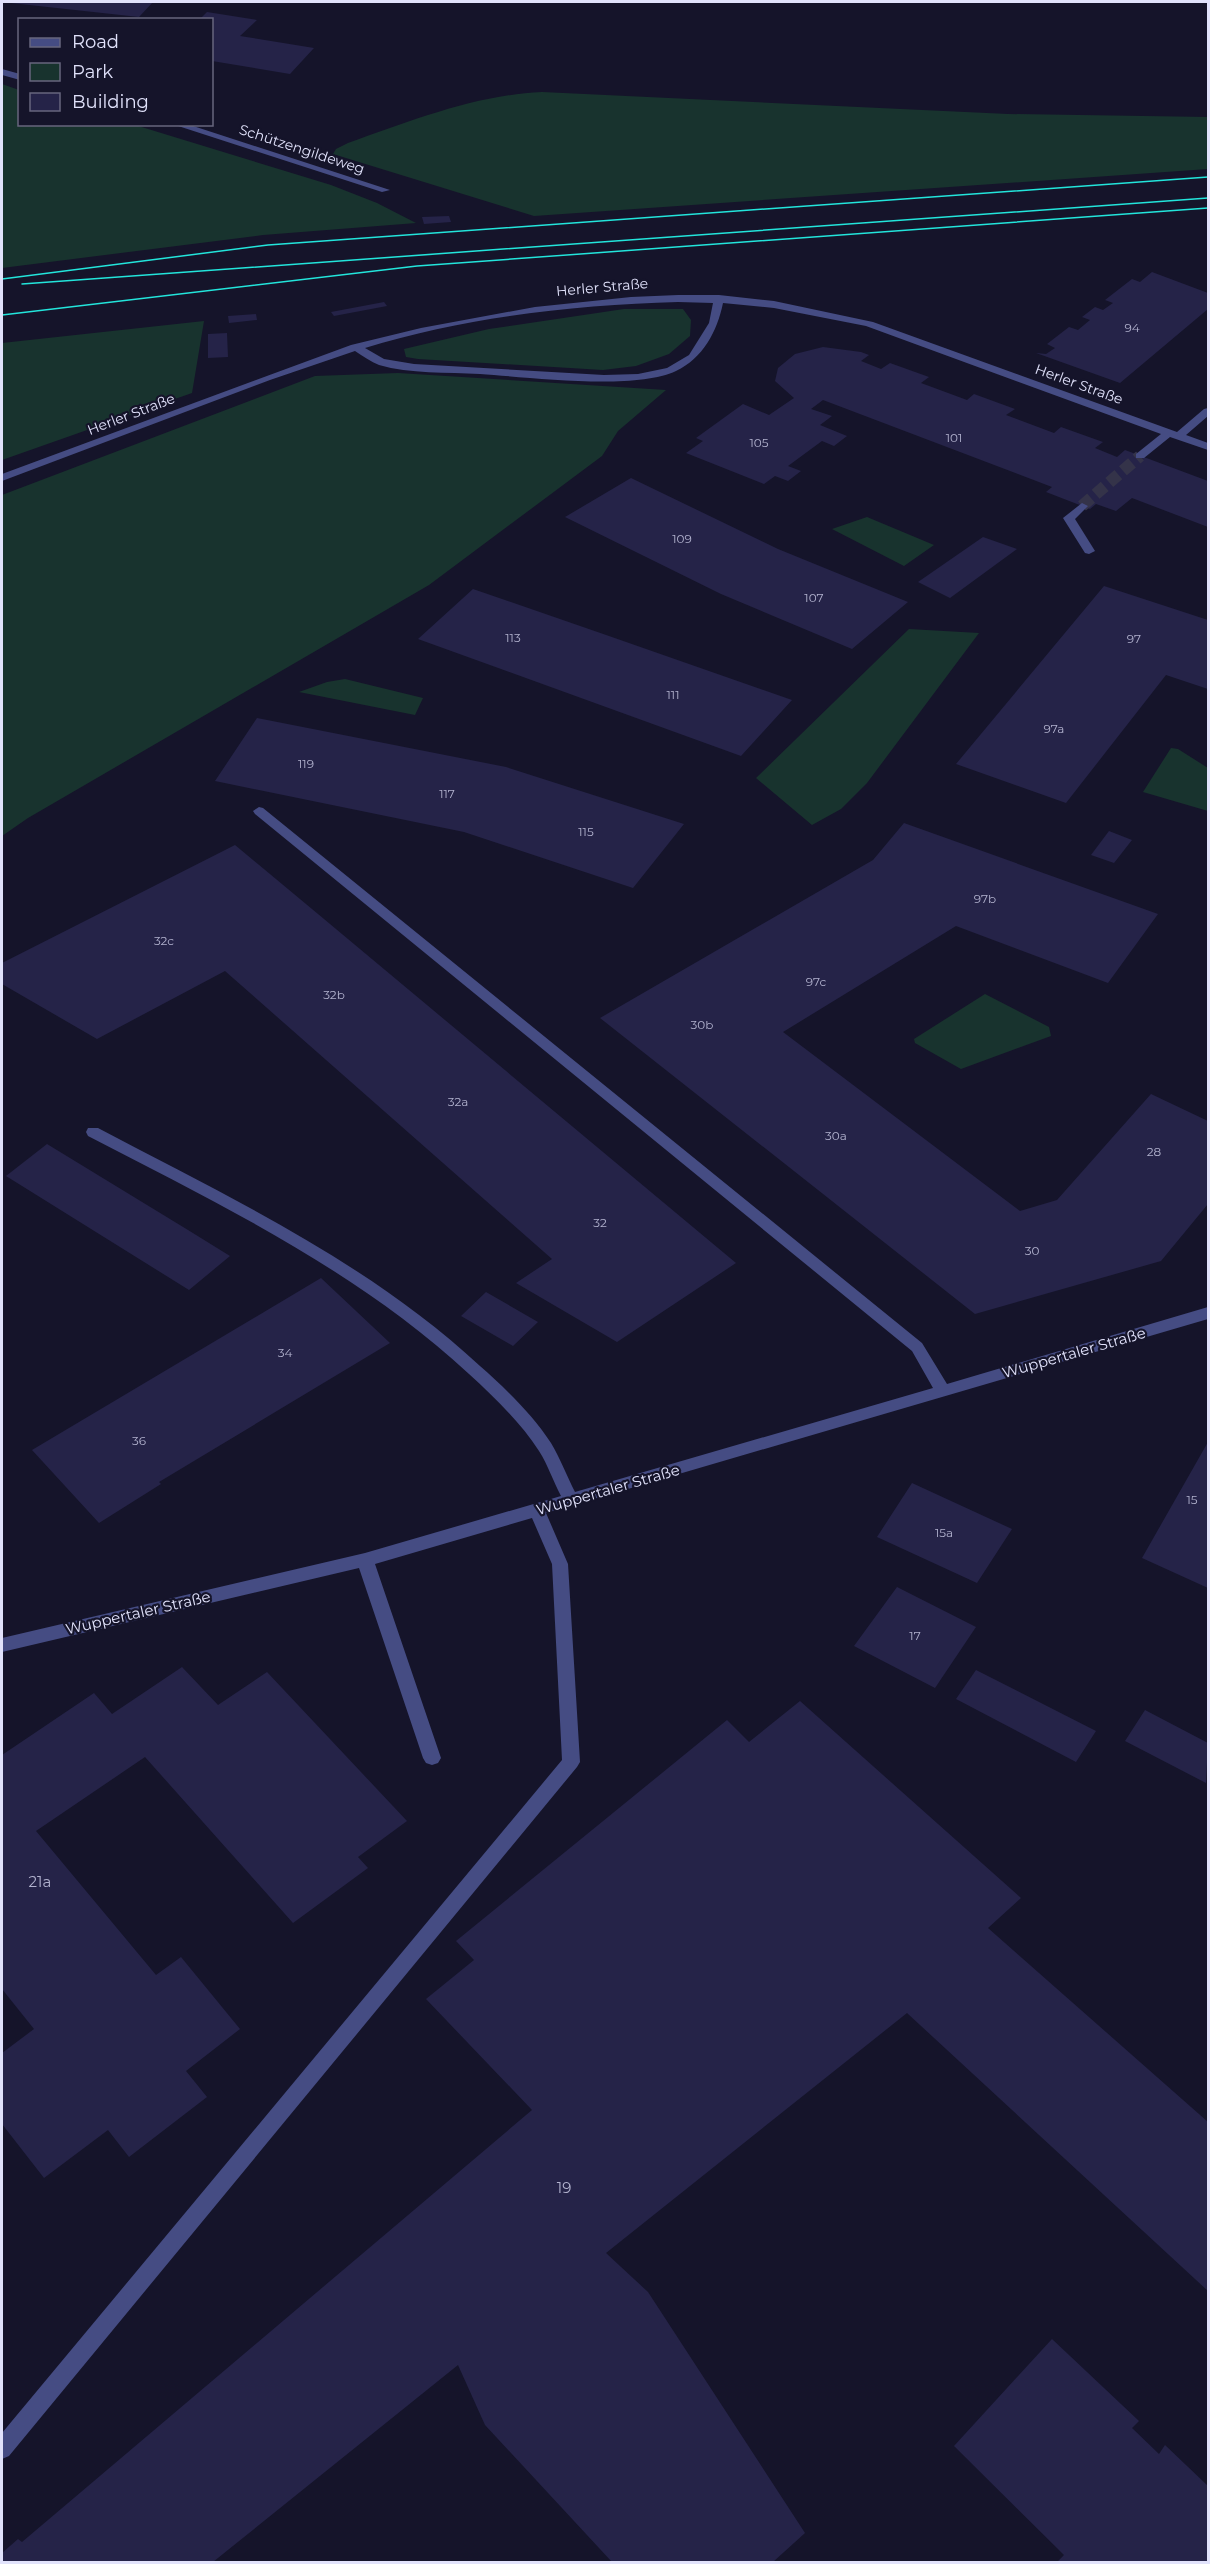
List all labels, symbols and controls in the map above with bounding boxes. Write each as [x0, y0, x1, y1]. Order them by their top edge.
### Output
legend [18, 18, 213, 126]
text: Road [72, 31, 119, 53]
text: Park [72, 61, 113, 83]
text: Building [72, 91, 149, 113]
street label: Schützengildeweg [237, 120, 367, 178]
street label: Herler Straße [555, 274, 649, 300]
house number: 94 [1124, 320, 1140, 335]
street label: Herler Straße [1033, 360, 1125, 408]
street label: Herler Straße [85, 389, 177, 439]
house number: 101 [946, 430, 962, 445]
house number: 105 [749, 435, 769, 450]
house number: 109 [672, 531, 692, 546]
house number: 107 [804, 590, 824, 605]
house number: 113 [505, 630, 521, 645]
house number: 97 [1127, 631, 1141, 646]
house number: 111 [667, 687, 680, 702]
house number: 97a [1044, 721, 1064, 736]
house number: 119 [298, 756, 314, 771]
house number: 117 [439, 786, 455, 801]
house number: 115 [578, 824, 594, 839]
house number: 97b [974, 891, 996, 906]
house number: 32c [154, 933, 174, 948]
house number: 97c [806, 974, 826, 989]
house number: 32b [323, 987, 345, 1002]
house number: 30b [691, 1017, 713, 1032]
house number: 32a [448, 1094, 468, 1109]
house number: 30a [825, 1128, 847, 1143]
house number: 28 [1147, 1144, 1162, 1159]
house number: 32 [593, 1215, 607, 1230]
house number: 30 [1025, 1243, 1039, 1258]
street label: Wuppertaler Straße [1000, 1323, 1148, 1382]
house number: 34 [278, 1345, 292, 1360]
house number: 36 [132, 1433, 146, 1448]
street label: Wuppertaler Straße [534, 1460, 682, 1519]
house number: 15 [1186, 1492, 1198, 1507]
house number: 15a [935, 1525, 953, 1540]
street label: Wuppertaler Straße [64, 1587, 212, 1638]
house number: 17 [909, 1628, 921, 1643]
house number: 21a [29, 1872, 51, 1891]
house number: 19 [557, 2178, 571, 2197]

